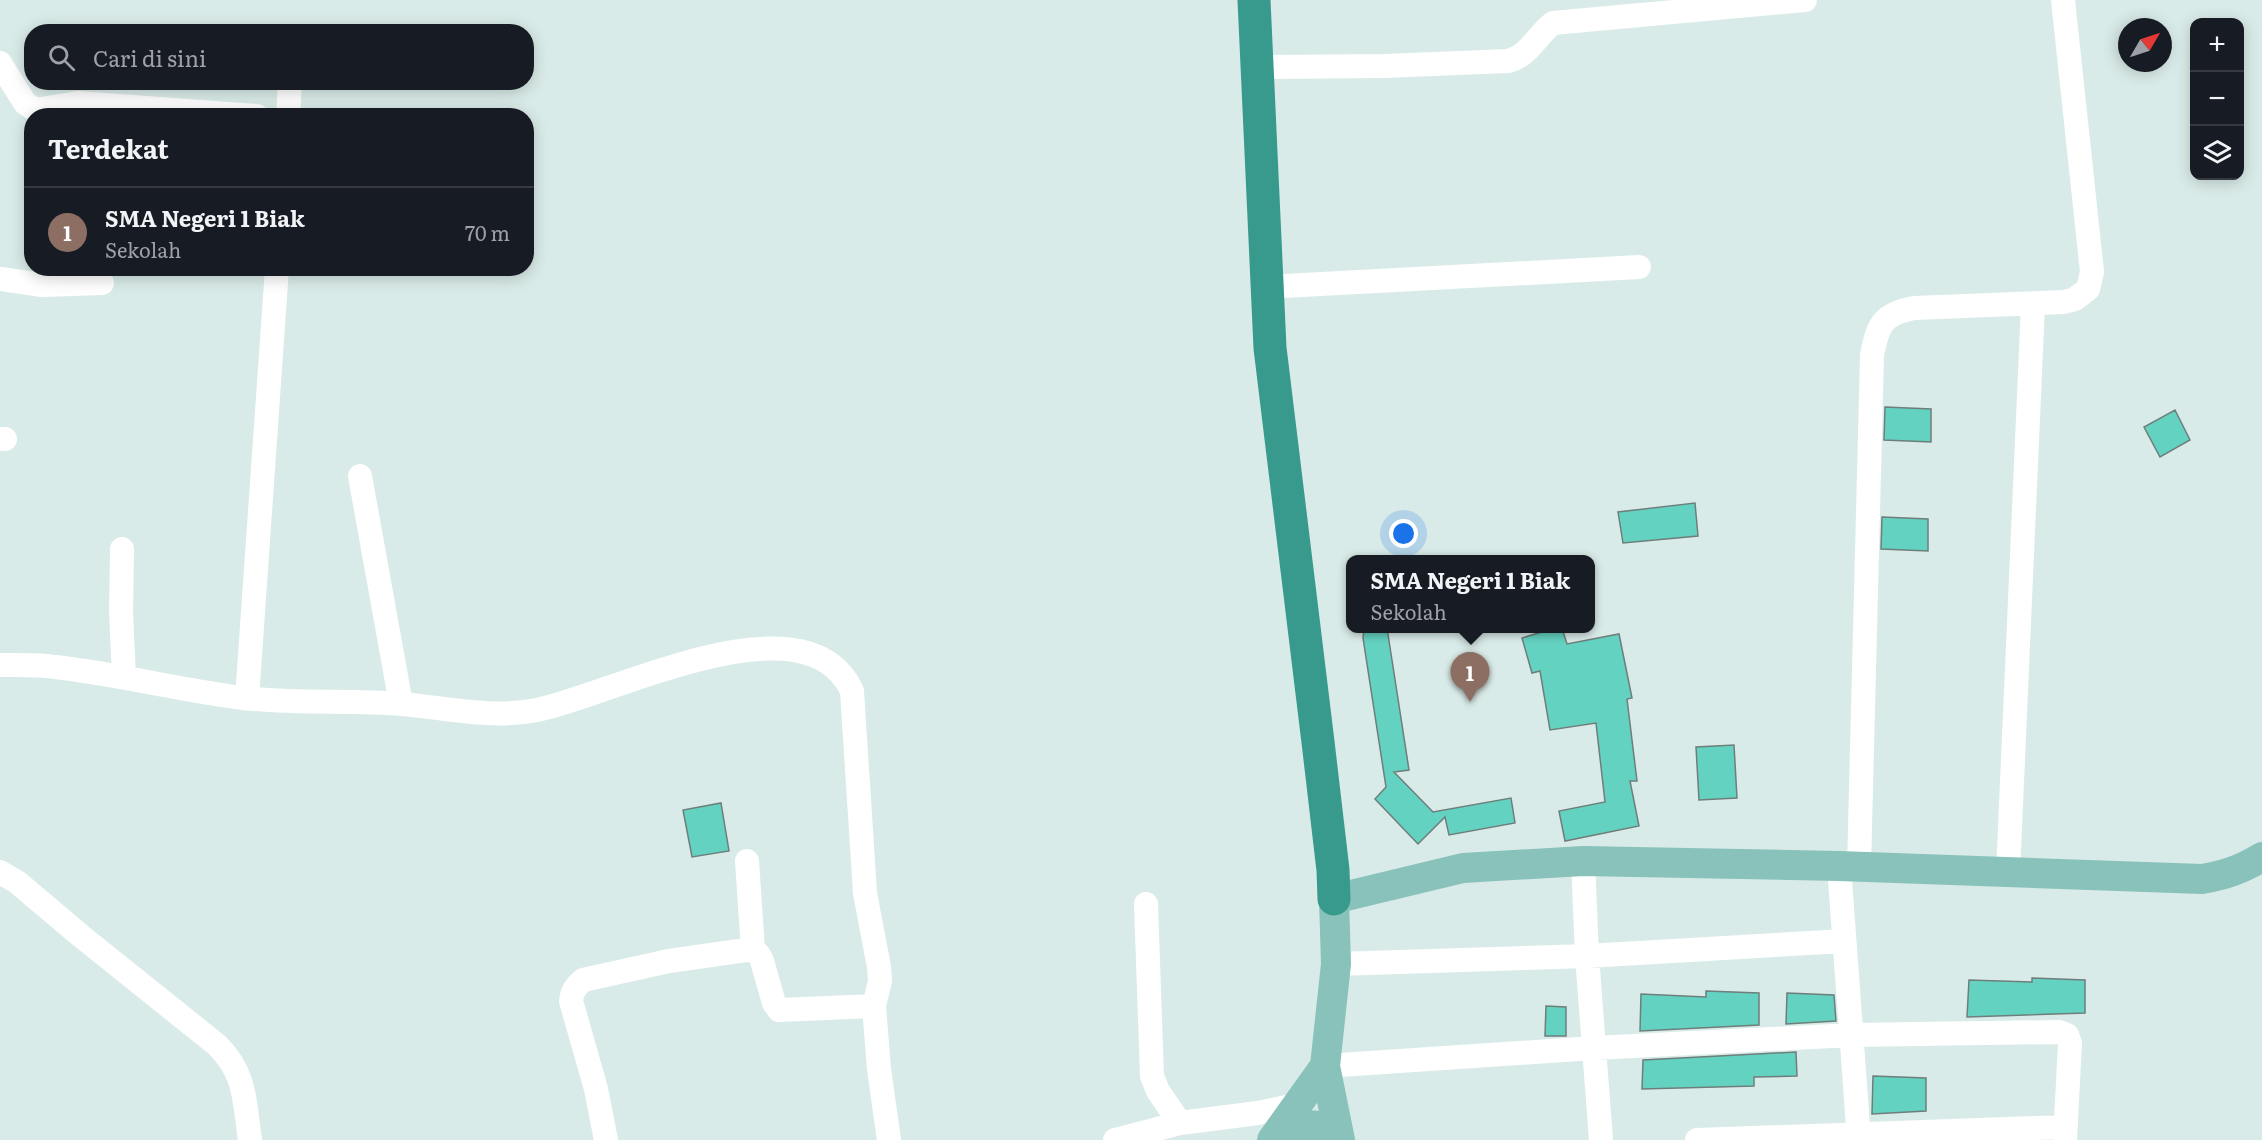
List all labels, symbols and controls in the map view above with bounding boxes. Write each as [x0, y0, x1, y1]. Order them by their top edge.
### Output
north arrow [2118, 18, 2172, 72]
map controls [2190, 18, 2244, 180]
button: + [2190, 18, 2244, 72]
search box [24, 24, 534, 90]
icon: search [45, 41, 78, 74]
text: Cari di sini [93, 41, 206, 74]
button: − [2190, 72, 2244, 126]
button: layers [2190, 126, 2244, 180]
text: Terdekat [48, 128, 169, 167]
text: SMA Negeri 1 Biak [105, 201, 305, 234]
text: 1 [63, 217, 72, 247]
text: 70 m [465, 217, 510, 247]
text: Sekolah [105, 234, 181, 264]
your location [1389, 519, 1418, 548]
popup [1346, 555, 1595, 633]
text: SMA Negeri 1 Biak [1371, 563, 1570, 596]
text: Sekolah [1371, 596, 1447, 626]
pin: 1 [1450, 652, 1490, 702]

